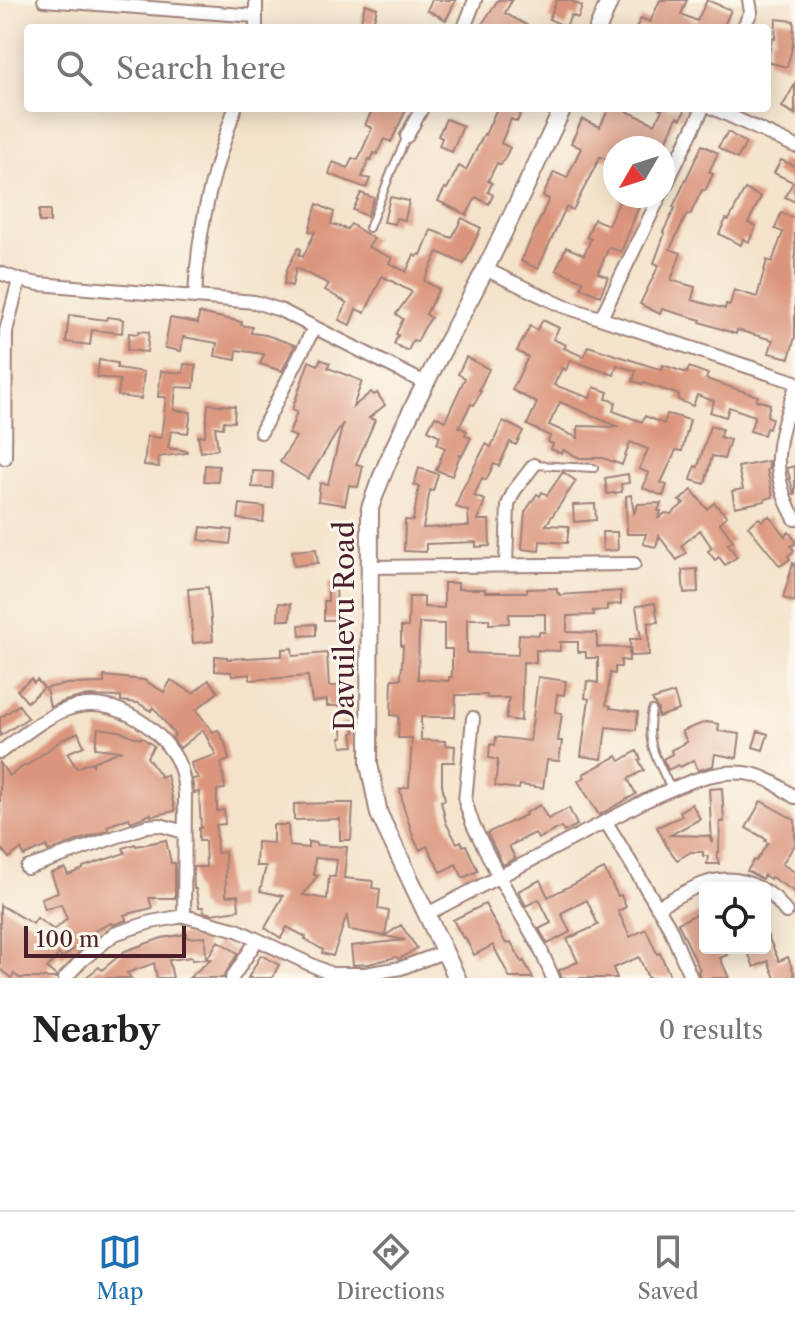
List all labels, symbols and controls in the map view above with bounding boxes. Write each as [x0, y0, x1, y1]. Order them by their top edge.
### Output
search box [24, 24, 771, 112]
icon: search [52, 46, 96, 90]
text: Search here [116, 50, 286, 87]
north arrow [603, 136, 675, 208]
street label: Davuilevu Road [327, 521, 361, 731]
map controls [699, 882, 771, 954]
button: locate [699, 882, 771, 954]
scale bar [24, 922, 186, 958]
text: 100 m [36, 926, 99, 953]
text: Nearby [32, 1009, 160, 1051]
text: 0 results [659, 1014, 763, 1046]
tab: Map [96, 1230, 144, 1305]
tab: Directions [336, 1230, 445, 1305]
tab: Saved [638, 1230, 699, 1305]

